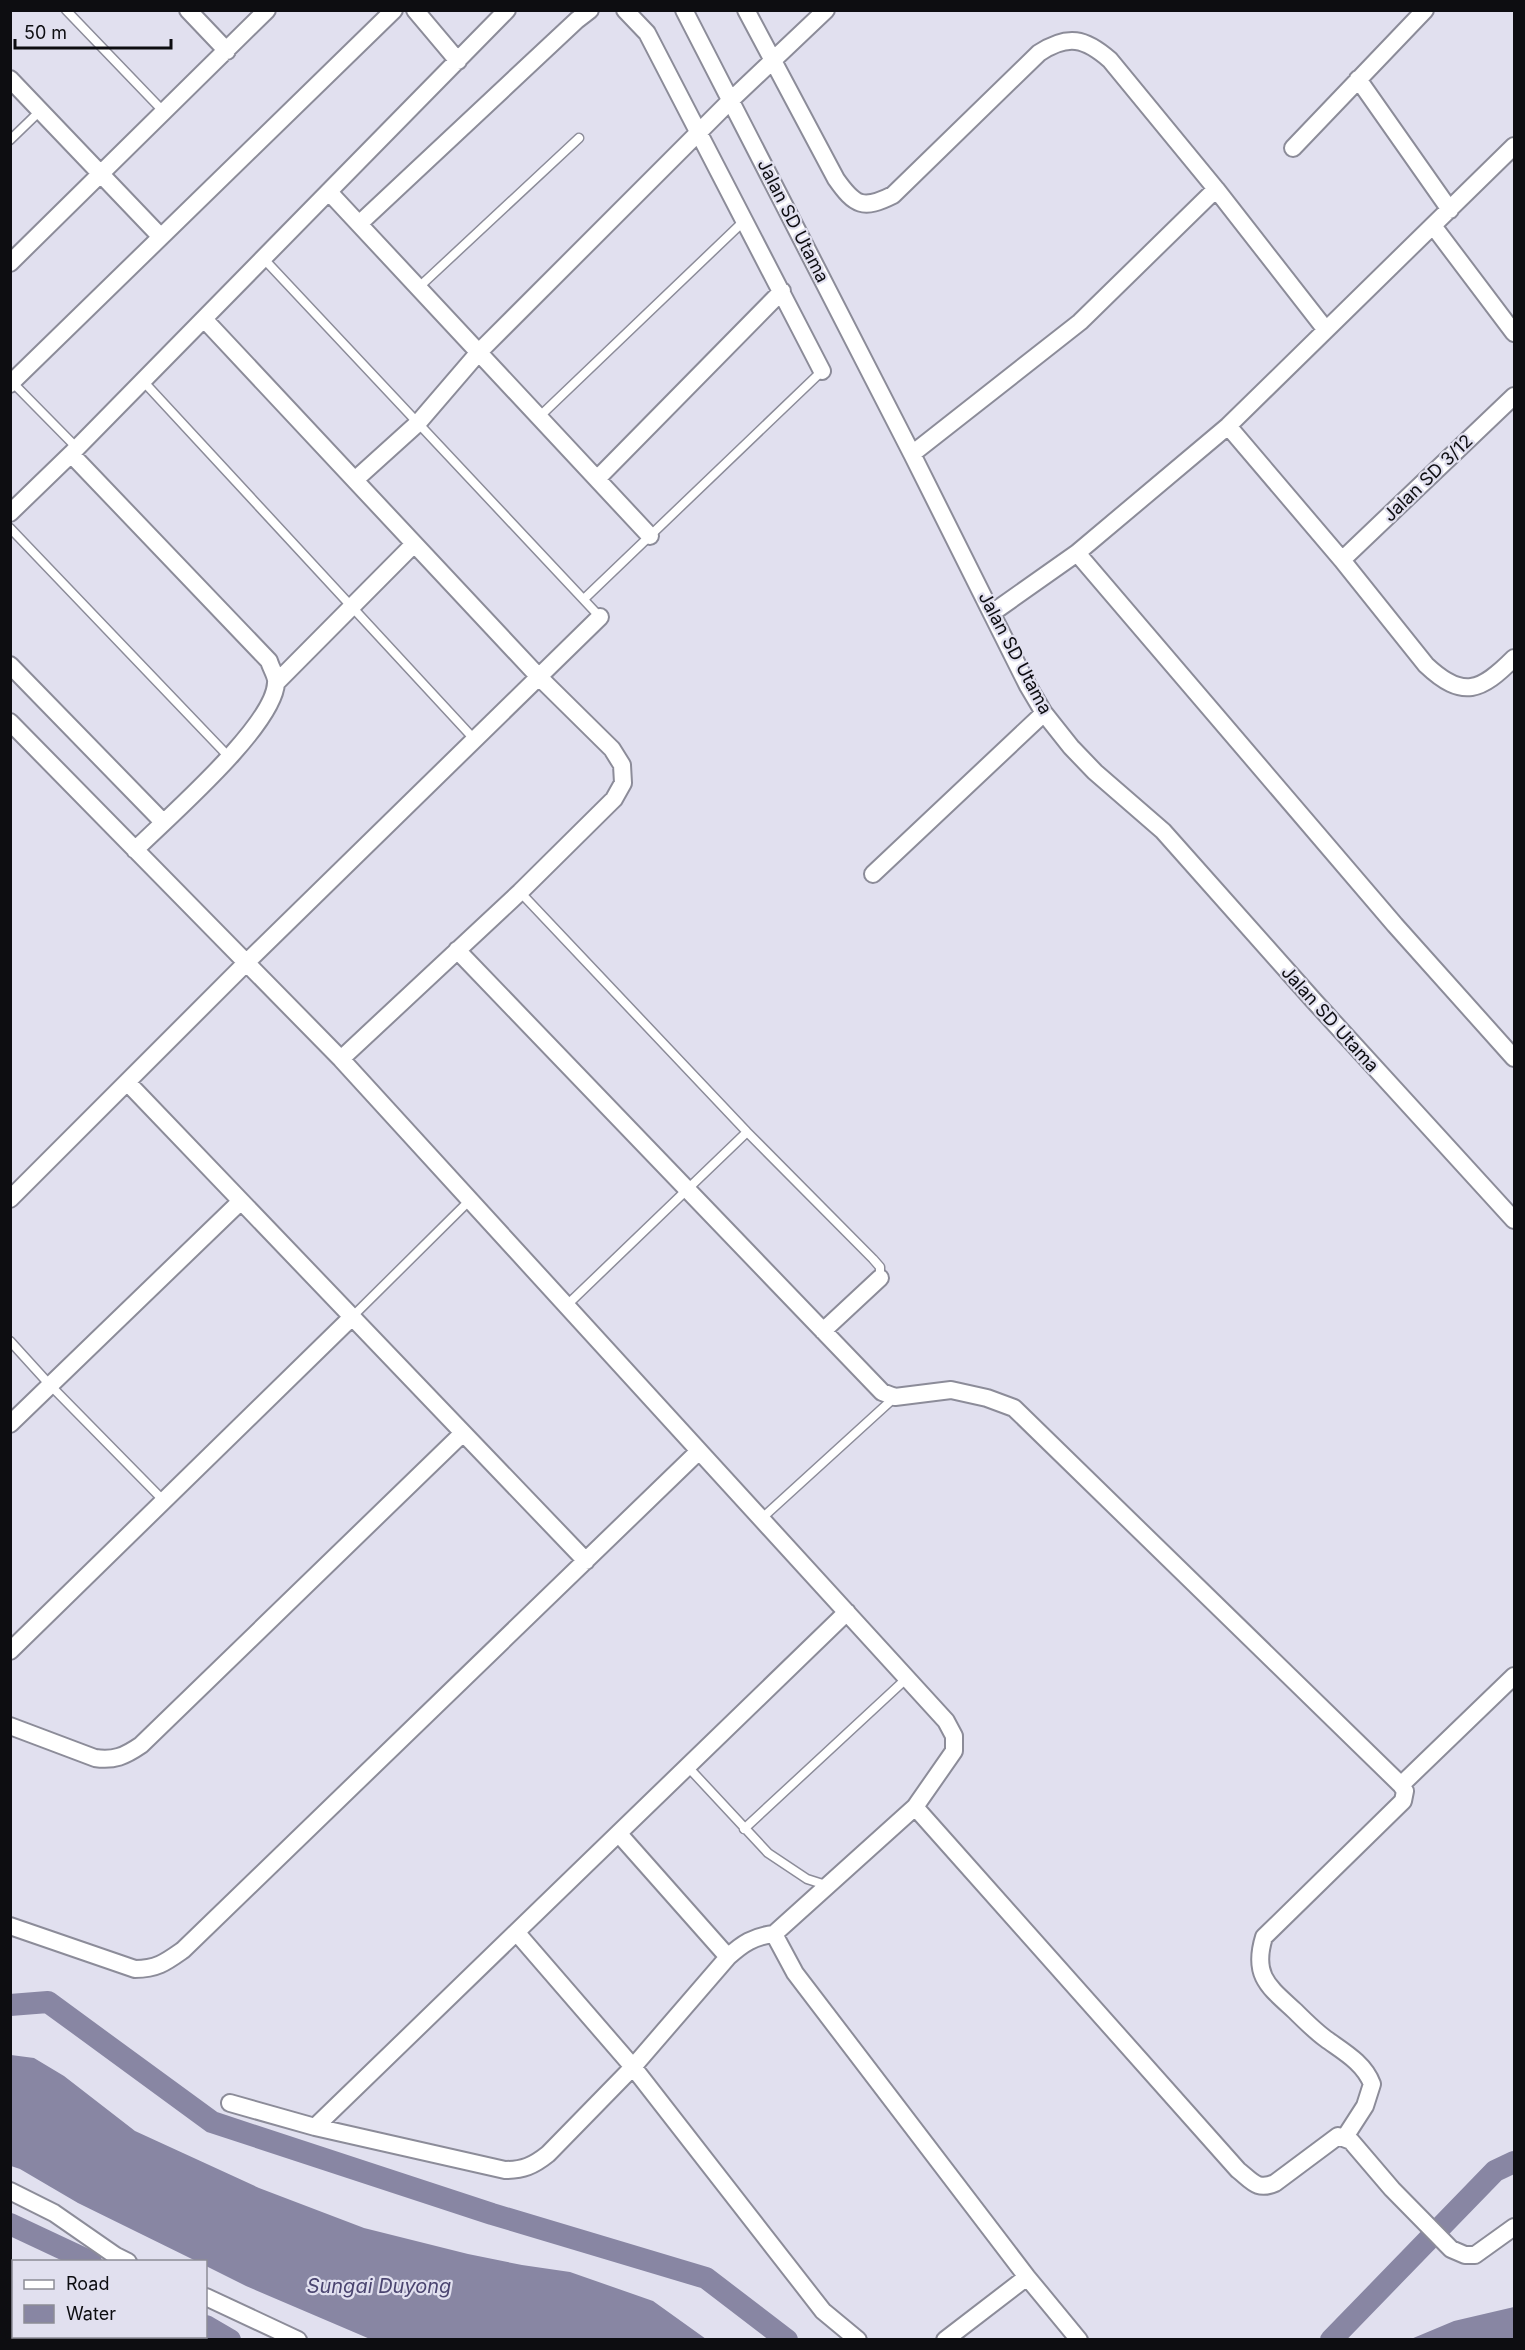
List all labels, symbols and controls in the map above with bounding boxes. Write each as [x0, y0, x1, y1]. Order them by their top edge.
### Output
scale bar [15, 12, 171, 50]
text: 50 m [24, 22, 67, 43]
street label: Jalan SD Utama [753, 156, 834, 286]
street label: Jalan SD 3/12 [1379, 430, 1477, 526]
street label: Jalan SD Utama [974, 588, 1057, 718]
street label: Jalan SD Utama [1277, 961, 1384, 1076]
legend [12, 2260, 207, 2338]
text: Road [66, 2273, 109, 2294]
water label: Sungai Duyong [307, 2274, 451, 2298]
text: Water [66, 2303, 116, 2324]

